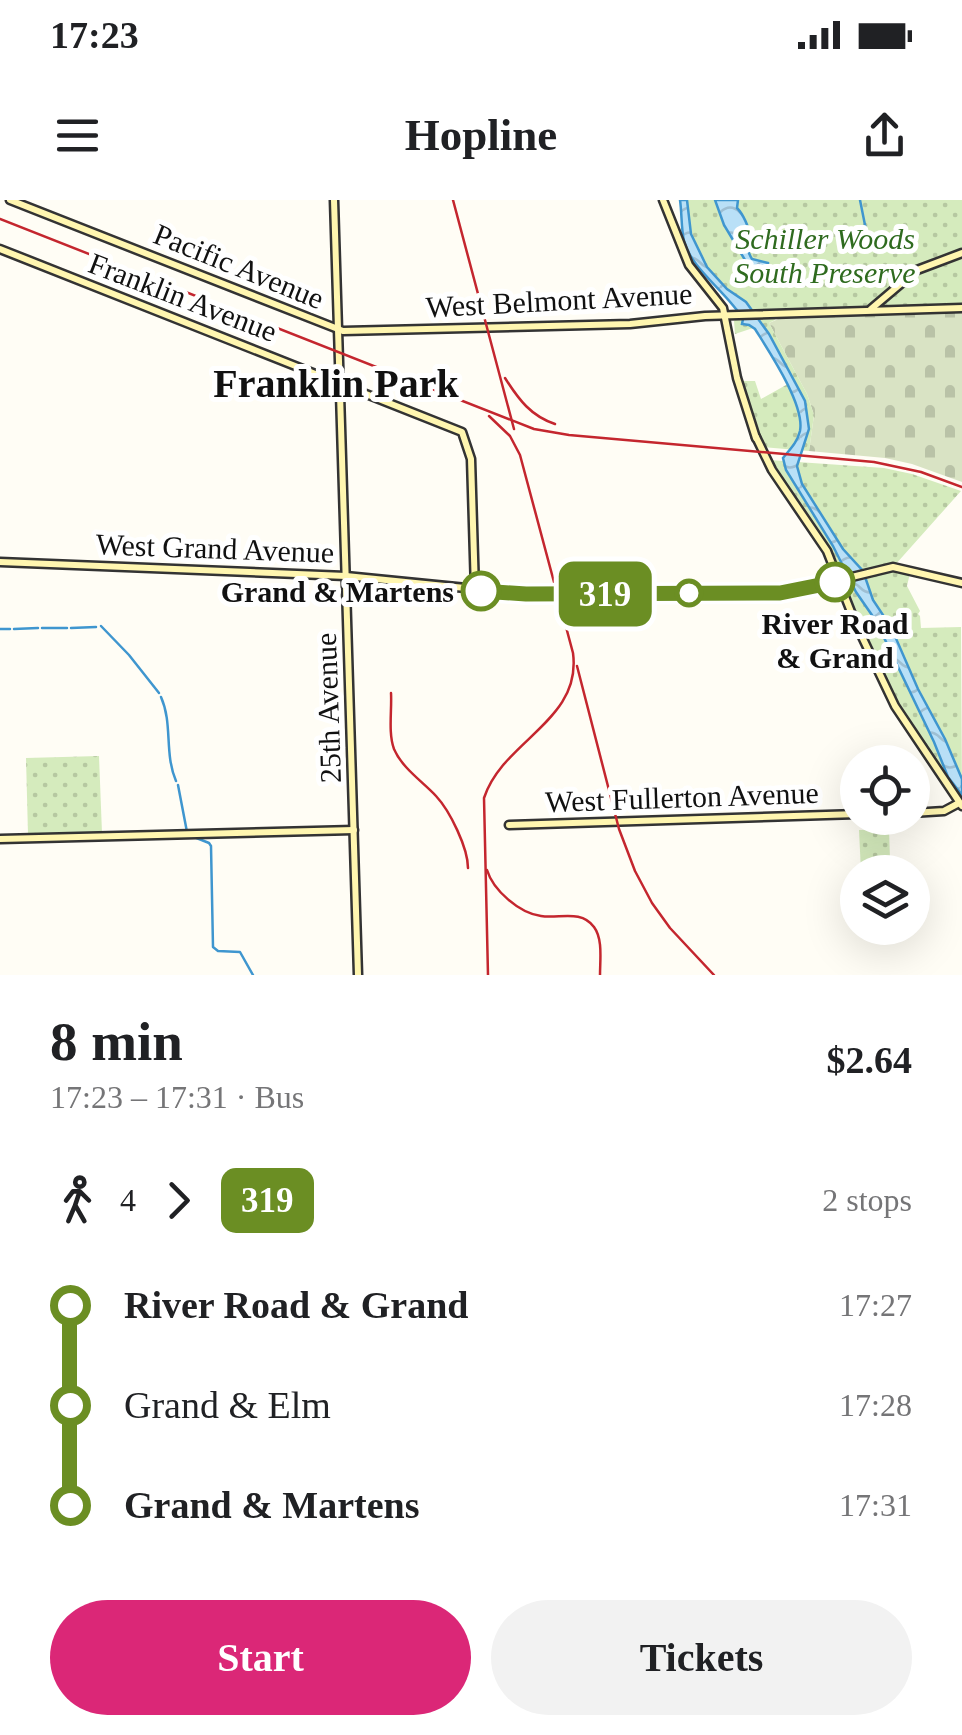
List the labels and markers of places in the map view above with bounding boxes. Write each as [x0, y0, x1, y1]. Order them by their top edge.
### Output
marker: River Road & Grand [816, 563, 854, 601]
marker: Grand & Martens [462, 572, 500, 610]
place label: Grand & Martens [221, 575, 454, 608]
unlabelled marker [676, 580, 702, 606]
place label: River Road & Grand [762, 607, 909, 674]

